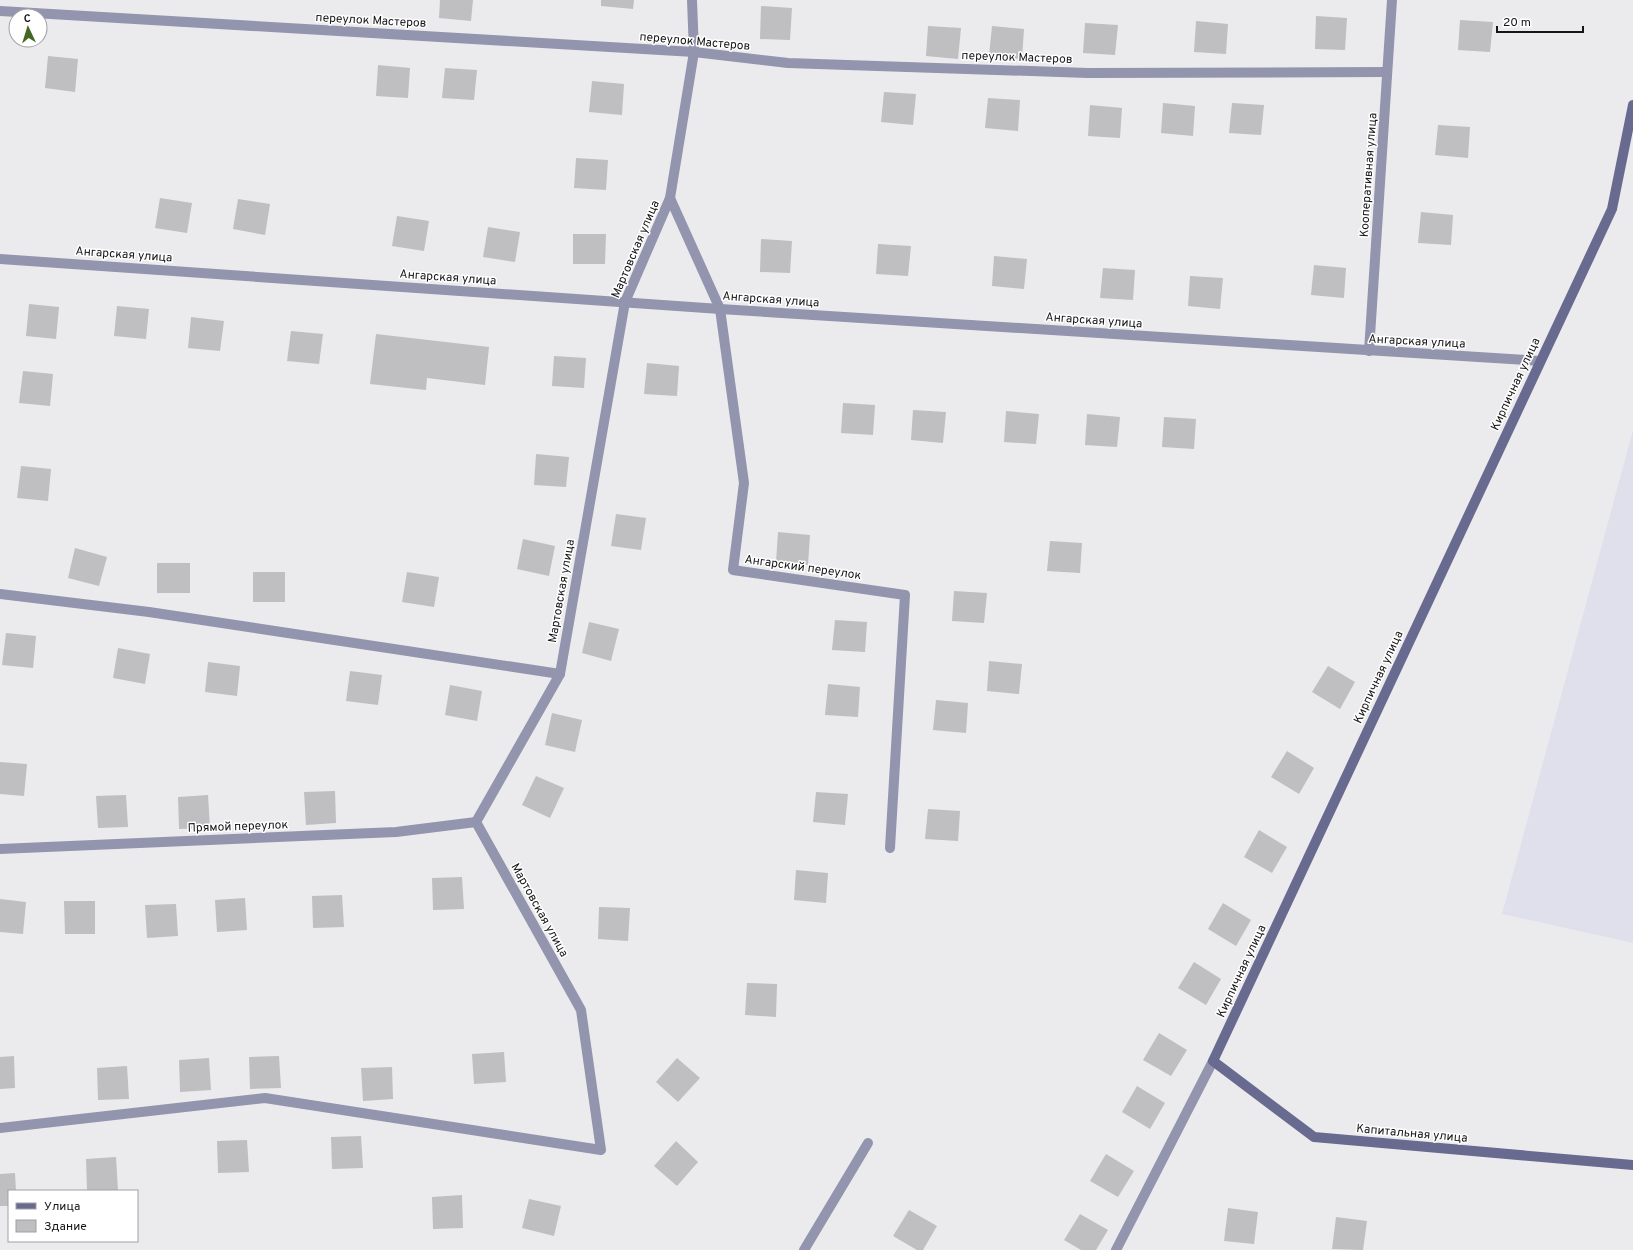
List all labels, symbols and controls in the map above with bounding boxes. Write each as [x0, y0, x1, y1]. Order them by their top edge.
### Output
north arrow [8, 8, 48, 48]
scale bar [1497, 8, 1583, 34]
street label: переулок Мастеров [315, 10, 427, 32]
text: С [23, 12, 31, 26]
text: 20 m [1503, 15, 1531, 31]
street label: переулок Мастеров [639, 29, 751, 55]
street label: переулок Мастеров [961, 48, 1073, 68]
street label: Кооперативная улица [1357, 112, 1381, 238]
street label: Мартовская улица [608, 198, 664, 301]
street label: Ангарская улица [75, 244, 173, 266]
street label: Ангарская улица [399, 267, 497, 289]
street label: Ангарская улица [722, 289, 820, 311]
street label: Ангарская улица [1045, 310, 1143, 332]
street label: Ангарская улица [1368, 331, 1466, 353]
street label: Кирпичная улица [1487, 335, 1544, 433]
street label: Мартовская улица [545, 538, 579, 644]
street label: Ангарский переулок [743, 552, 862, 584]
street label: Кирпичная улица [1350, 628, 1407, 726]
street label: Прямой переулок [187, 817, 289, 837]
street label: Мартовская улица [507, 861, 572, 960]
street label: Кирпичная улица [1213, 922, 1270, 1020]
street label: Капитальная улица [1356, 1121, 1468, 1147]
legend [8, 1190, 138, 1242]
text: Улица [44, 1199, 80, 1215]
text: Здание [44, 1219, 87, 1235]

